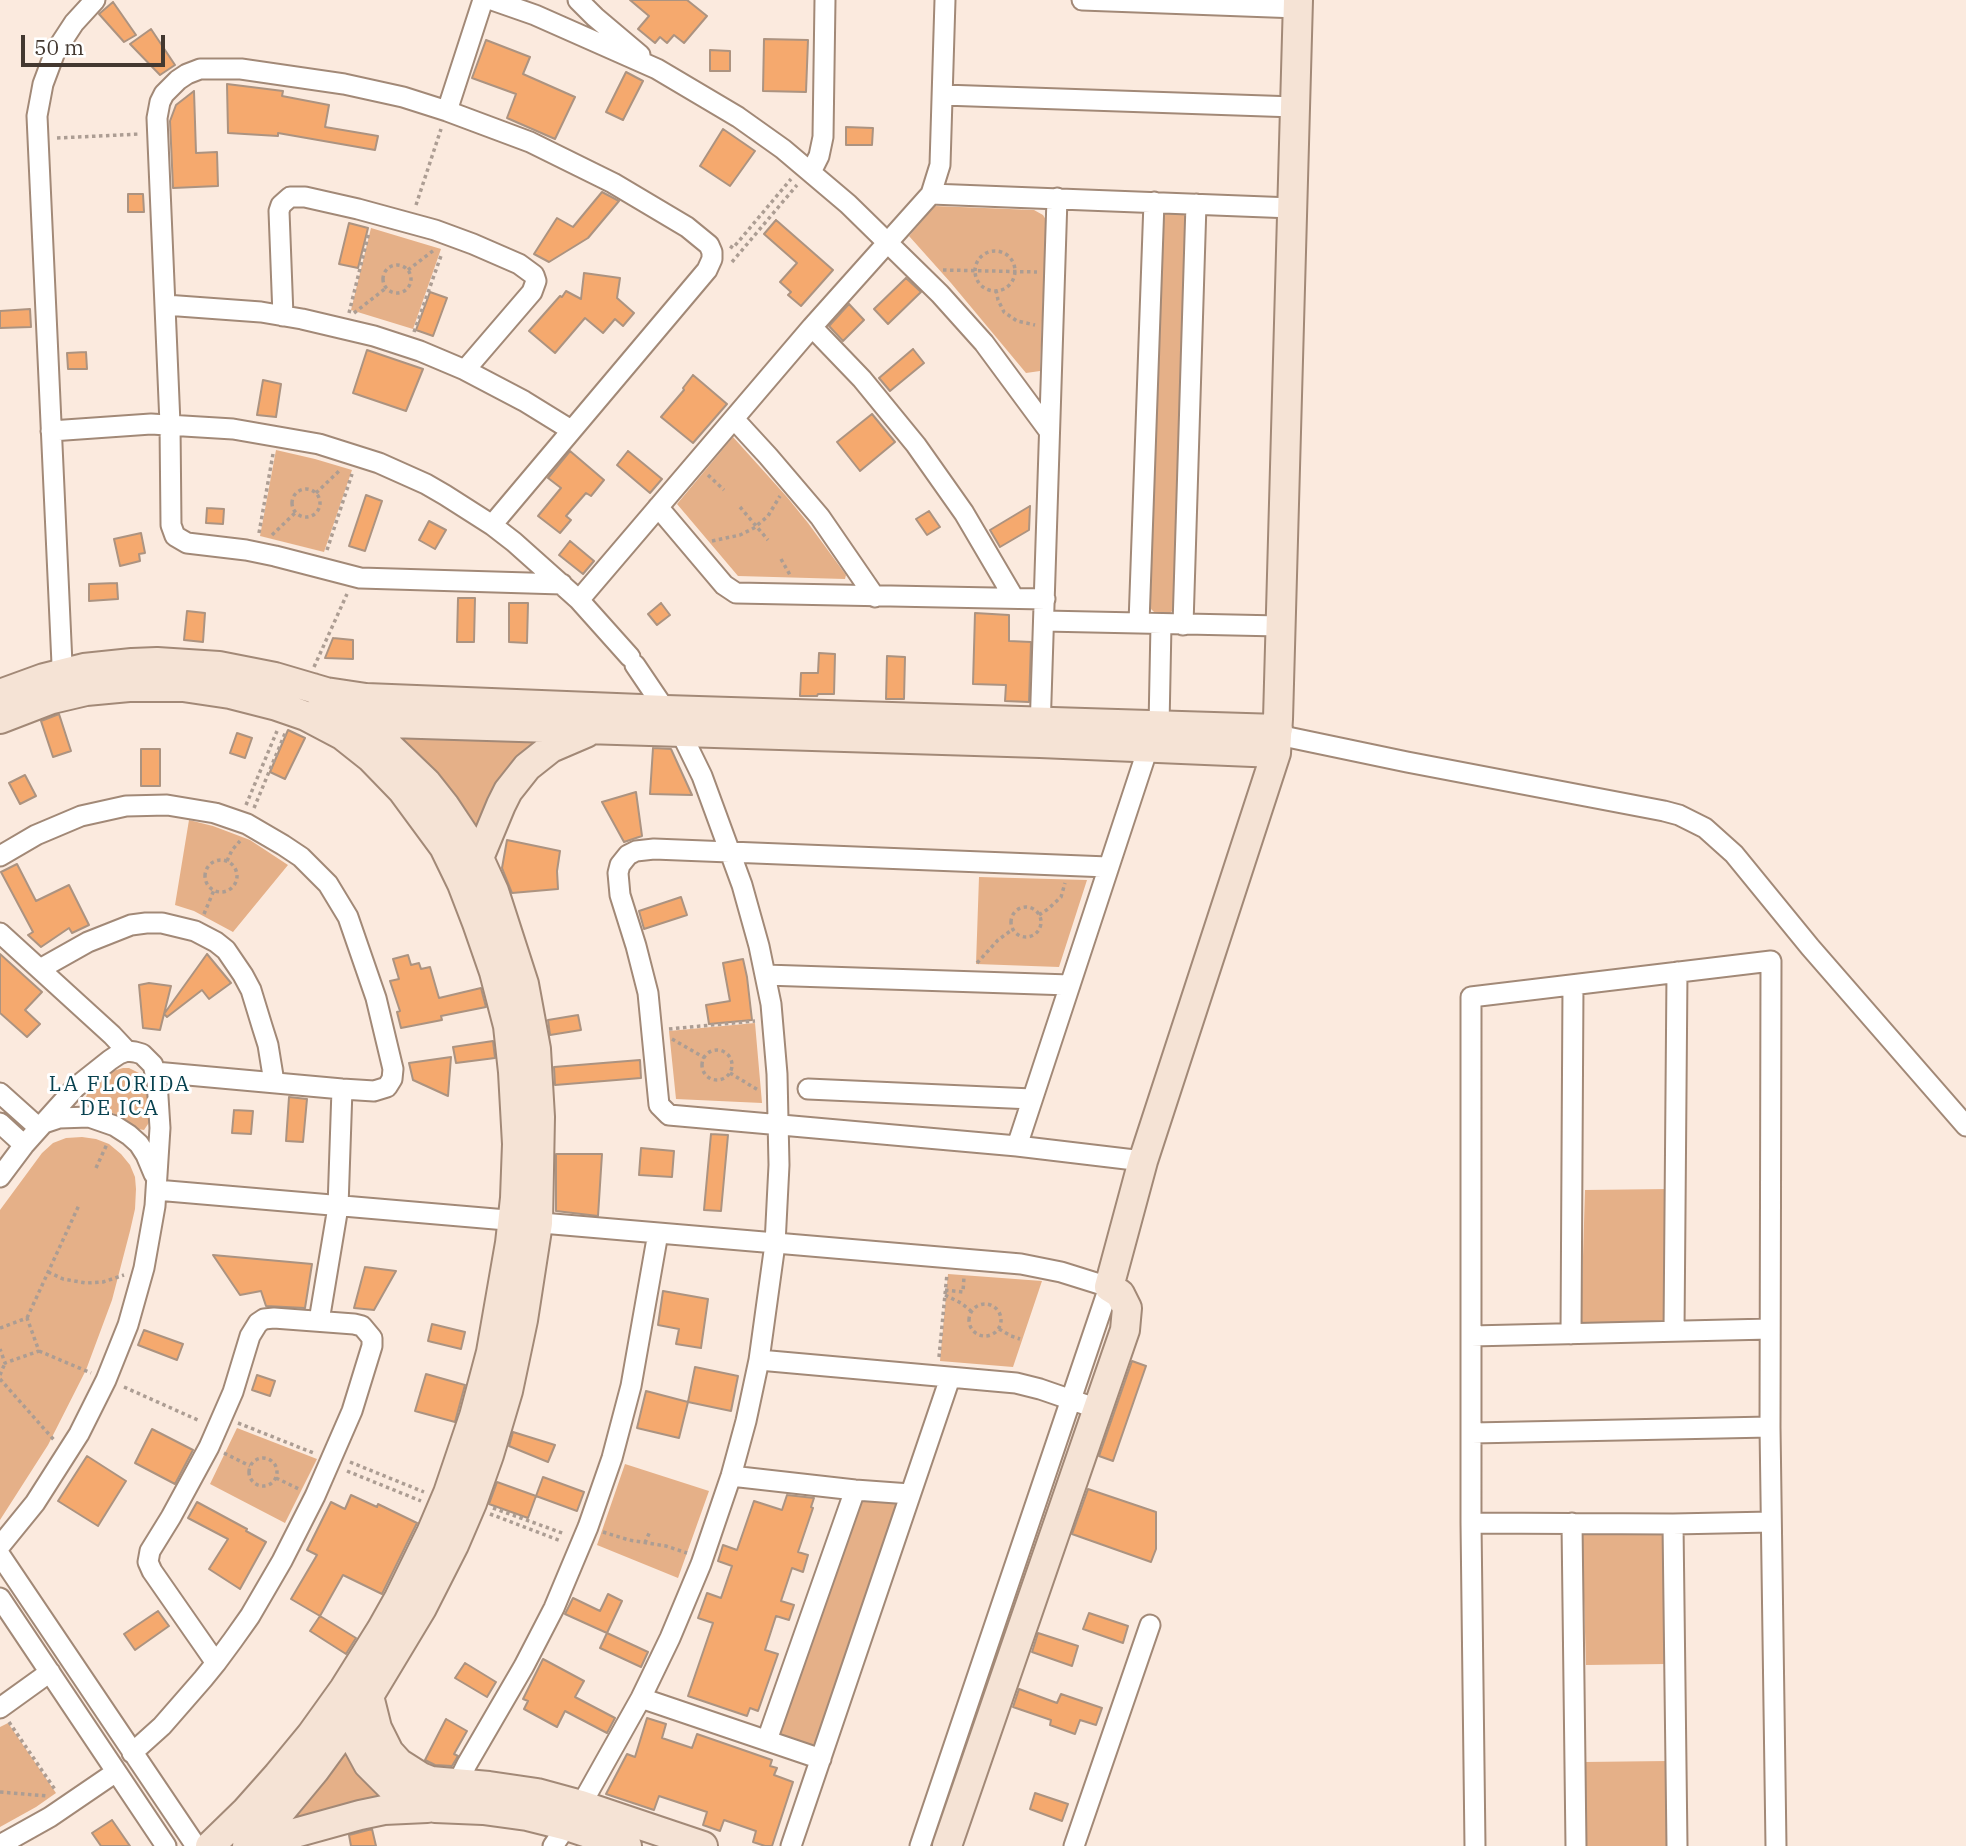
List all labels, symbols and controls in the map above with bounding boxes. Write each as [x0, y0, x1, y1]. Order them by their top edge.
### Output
scale bar [24, 21, 168, 65]
text: 50 m [34, 33, 84, 61]
district label: LA FLORIDA DE ICA [50, 1072, 190, 1122]

